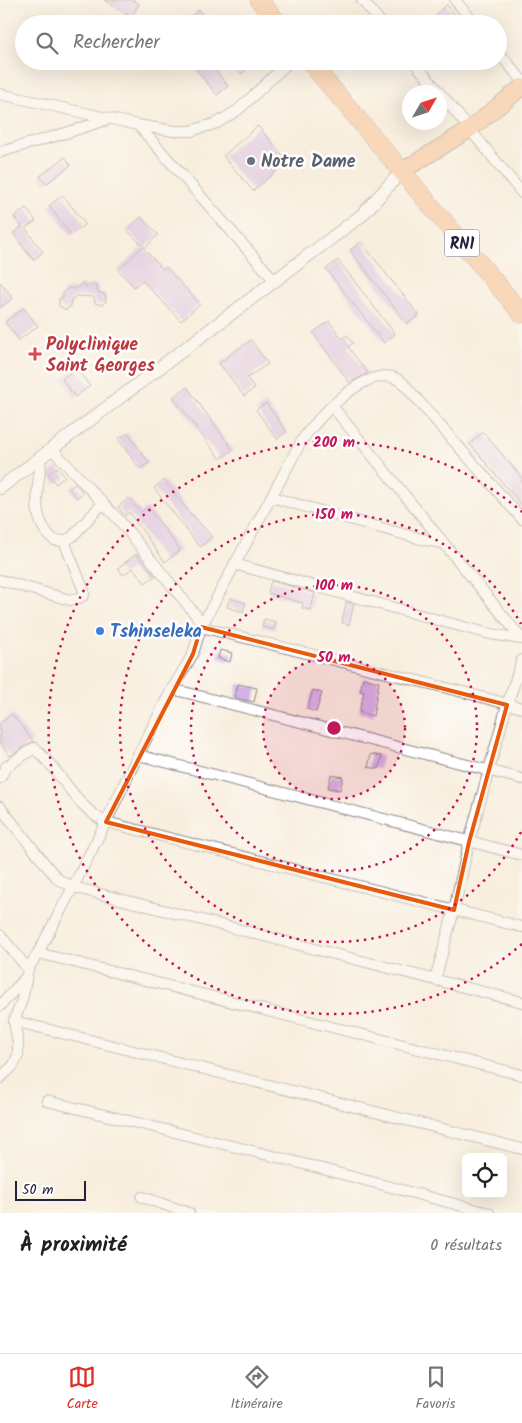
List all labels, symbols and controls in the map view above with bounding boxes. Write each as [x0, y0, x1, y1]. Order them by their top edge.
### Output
search box [15, 15, 507, 70]
text: Rechercher [73, 28, 160, 58]
icon: search [33, 29, 61, 57]
north arrow [402, 85, 447, 130]
place label: Notre Dame [261, 148, 356, 177]
marker: Notre Dame [245, 155, 257, 167]
road number: RN1 [444, 230, 480, 256]
place label: Polyclinique Saint Georges [46, 331, 156, 381]
marker: Polyclinique Saint Georges [28, 347, 42, 361]
text: 200 m [313, 431, 355, 455]
text: 150 m [315, 503, 353, 527]
text: 100 m [315, 574, 353, 598]
place label: Tshinseleka [110, 618, 202, 647]
marker: Tshinseleka [94, 625, 106, 637]
text: 50 m [316, 646, 351, 670]
centre of rings [325, 719, 343, 737]
map controls [462, 1153, 507, 1198]
button: locate [462, 1153, 507, 1198]
scale bar [15, 1178, 86, 1201]
text: 50 m [22, 1179, 53, 1201]
text: À proximité [20, 1229, 127, 1262]
text: 0 résultats [430, 1233, 502, 1258]
tab: Carte [66, 1363, 98, 1415]
tab: Itinéraire [231, 1363, 283, 1415]
tab: Favoris [416, 1363, 456, 1415]

